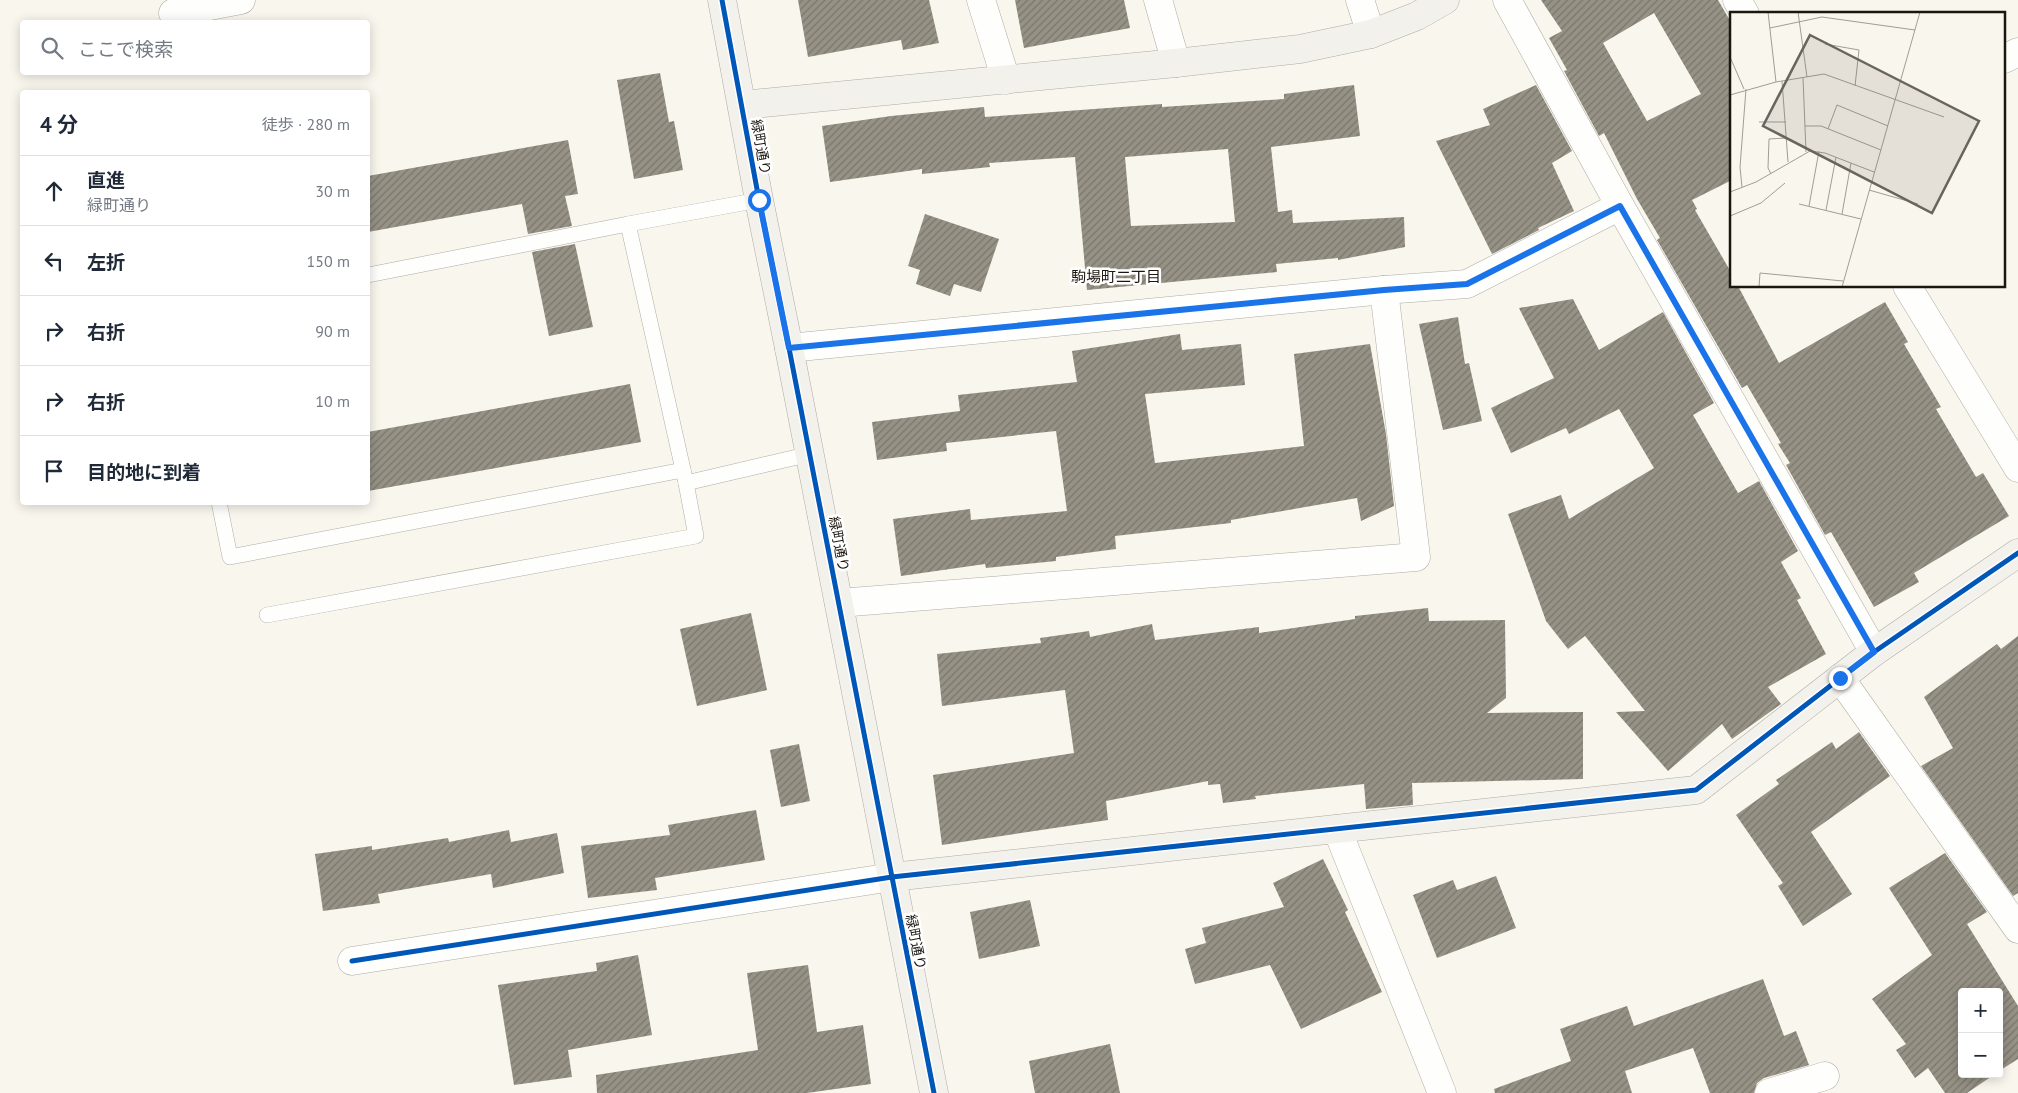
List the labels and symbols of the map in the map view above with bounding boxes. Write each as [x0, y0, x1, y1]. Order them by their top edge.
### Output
inset map [1730, 12, 2006, 288]
street label: 緑町通り [747, 118, 775, 176]
route start [748, 189, 771, 212]
district label: 駒場町二丁目 [1071, 267, 1161, 286]
street label: 緑町通り [825, 515, 853, 573]
route end [1829, 667, 1852, 690]
street label: 緑町通り [902, 913, 930, 971]

